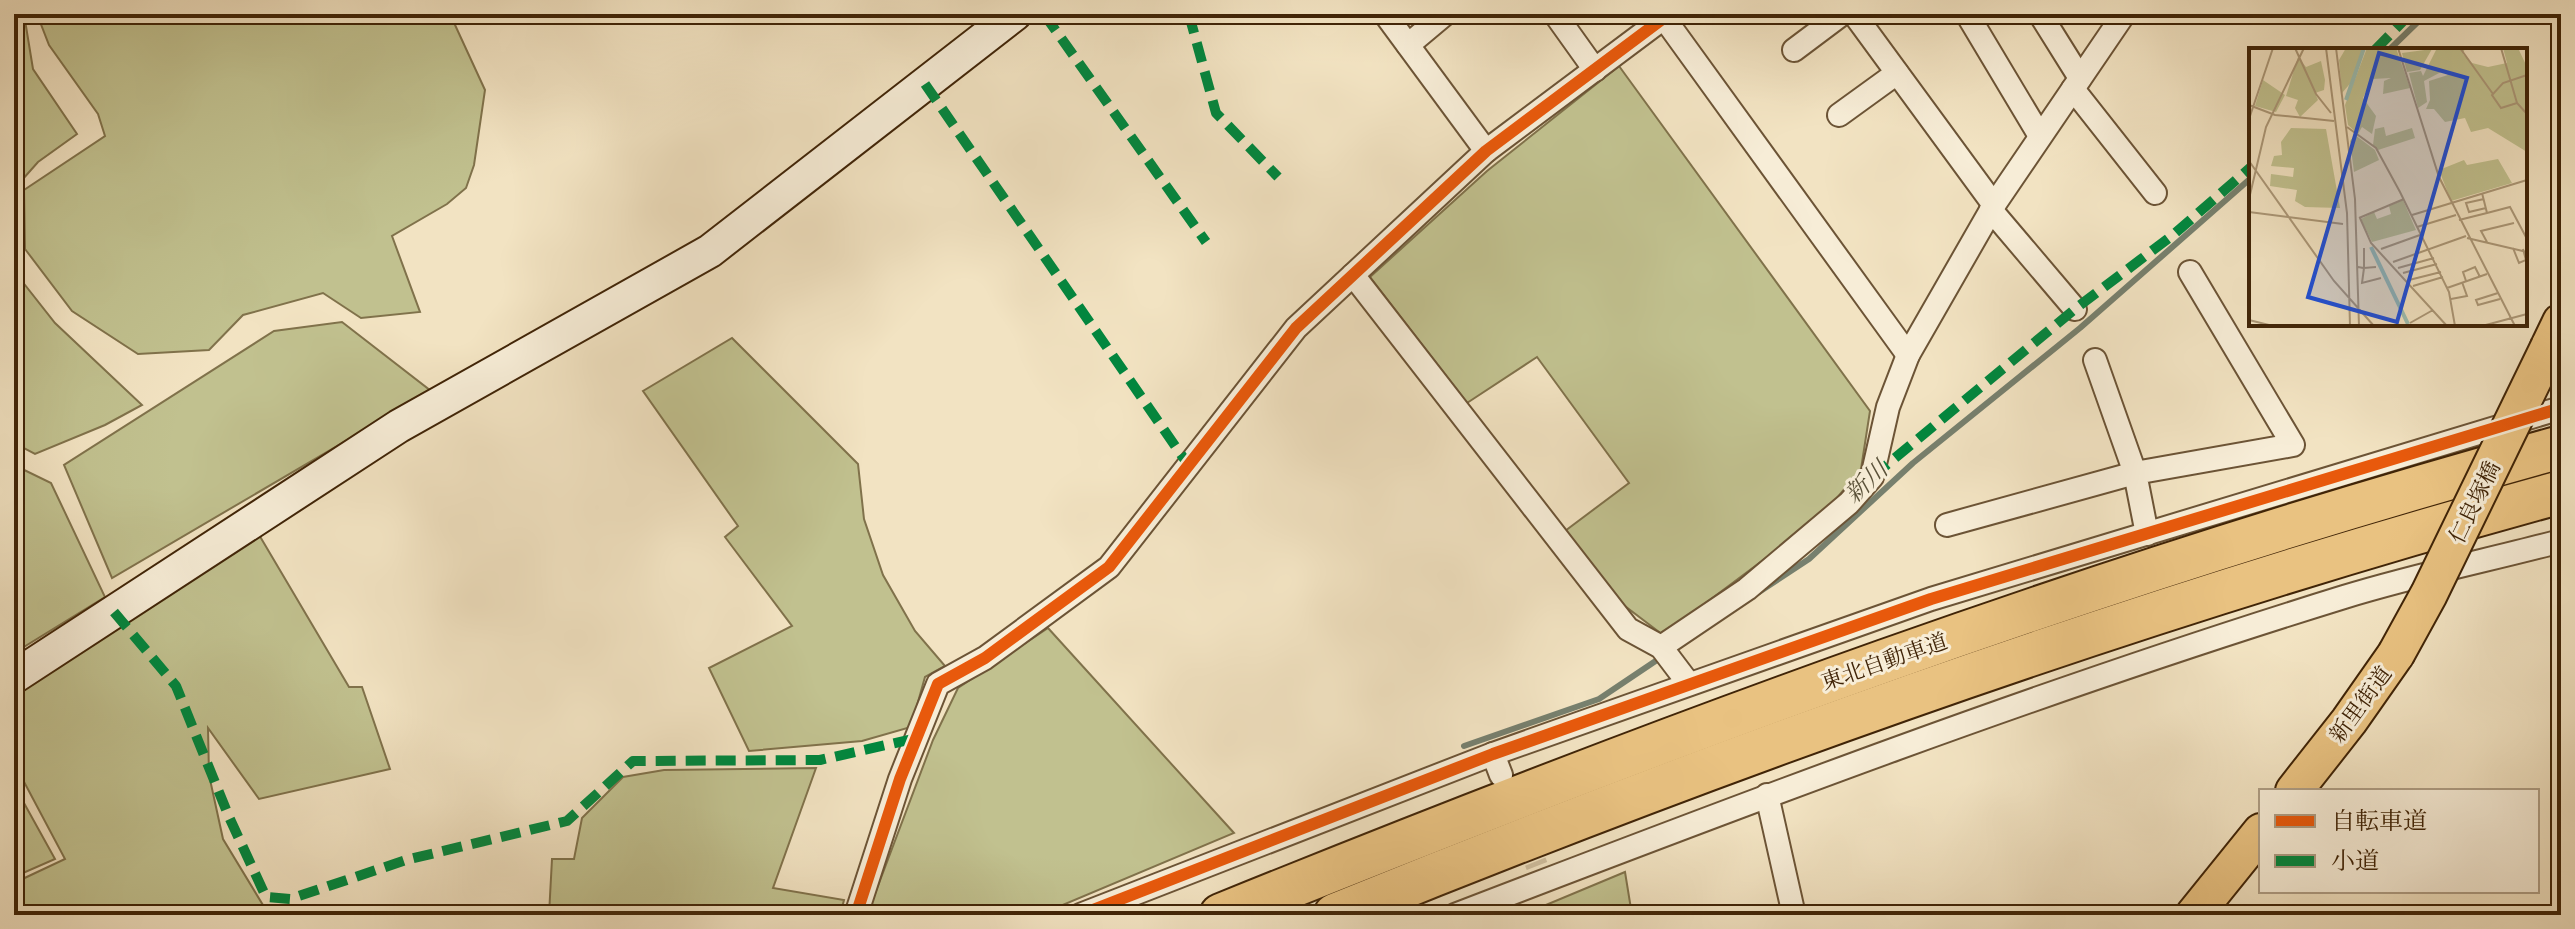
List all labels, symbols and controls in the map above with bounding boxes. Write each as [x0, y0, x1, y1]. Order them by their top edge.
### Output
inset map [2249, 48, 2527, 326]
water label: 新川 [1840, 454, 1895, 509]
street label: 仁良塚橋 [2445, 458, 2505, 547]
street label: 東北自動車道 [1818, 629, 1951, 695]
street label: 新里街道 [2325, 662, 2396, 747]
legend [2259, 789, 2539, 893]
text: 自転車道 [2331, 808, 2427, 835]
text: 小道 [2331, 848, 2379, 875]

